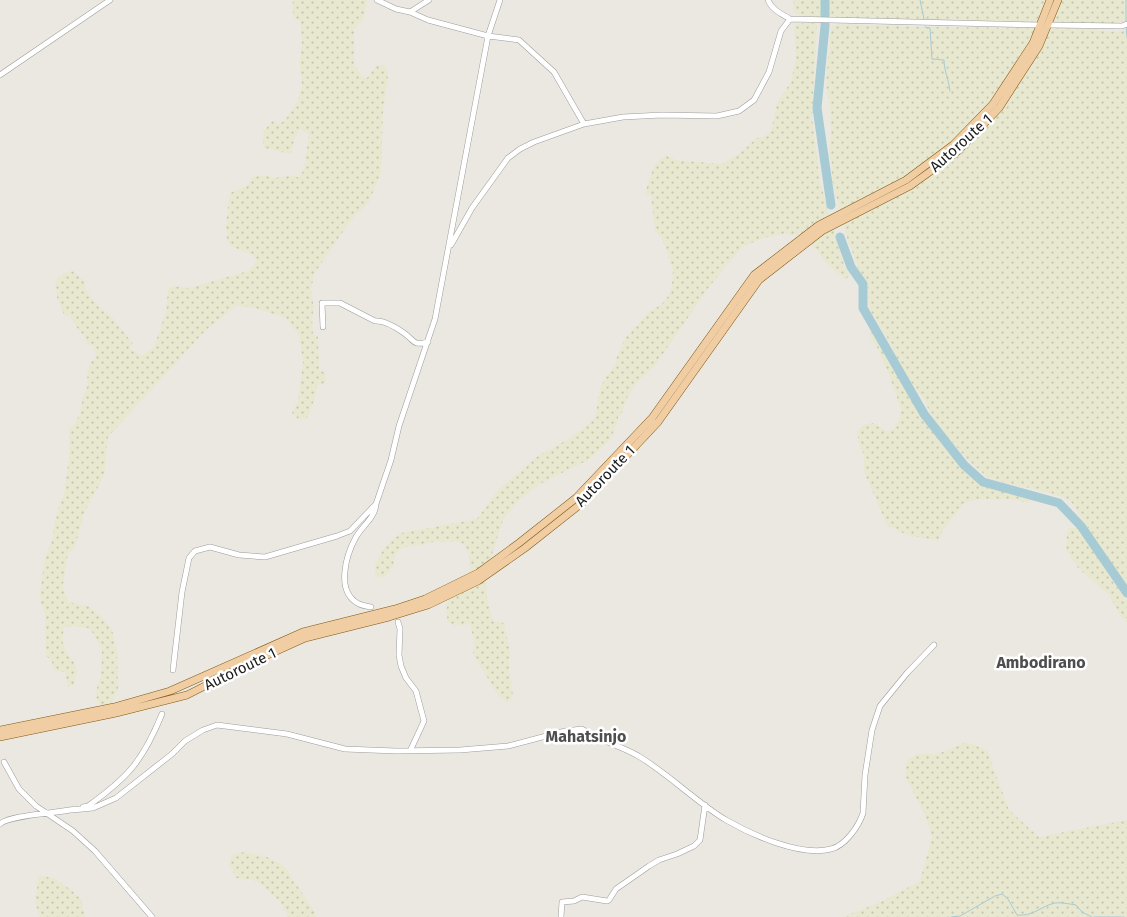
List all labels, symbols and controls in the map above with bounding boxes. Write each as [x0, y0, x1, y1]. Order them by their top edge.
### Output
street label: Autoroute 1 [926, 110, 996, 176]
street label: Autoroute 1 [571, 442, 639, 510]
street label: Autoroute 1 [201, 644, 279, 694]
district label: Ambodirano [995, 653, 1086, 672]
district label: Mahatsinjo [546, 727, 626, 746]

